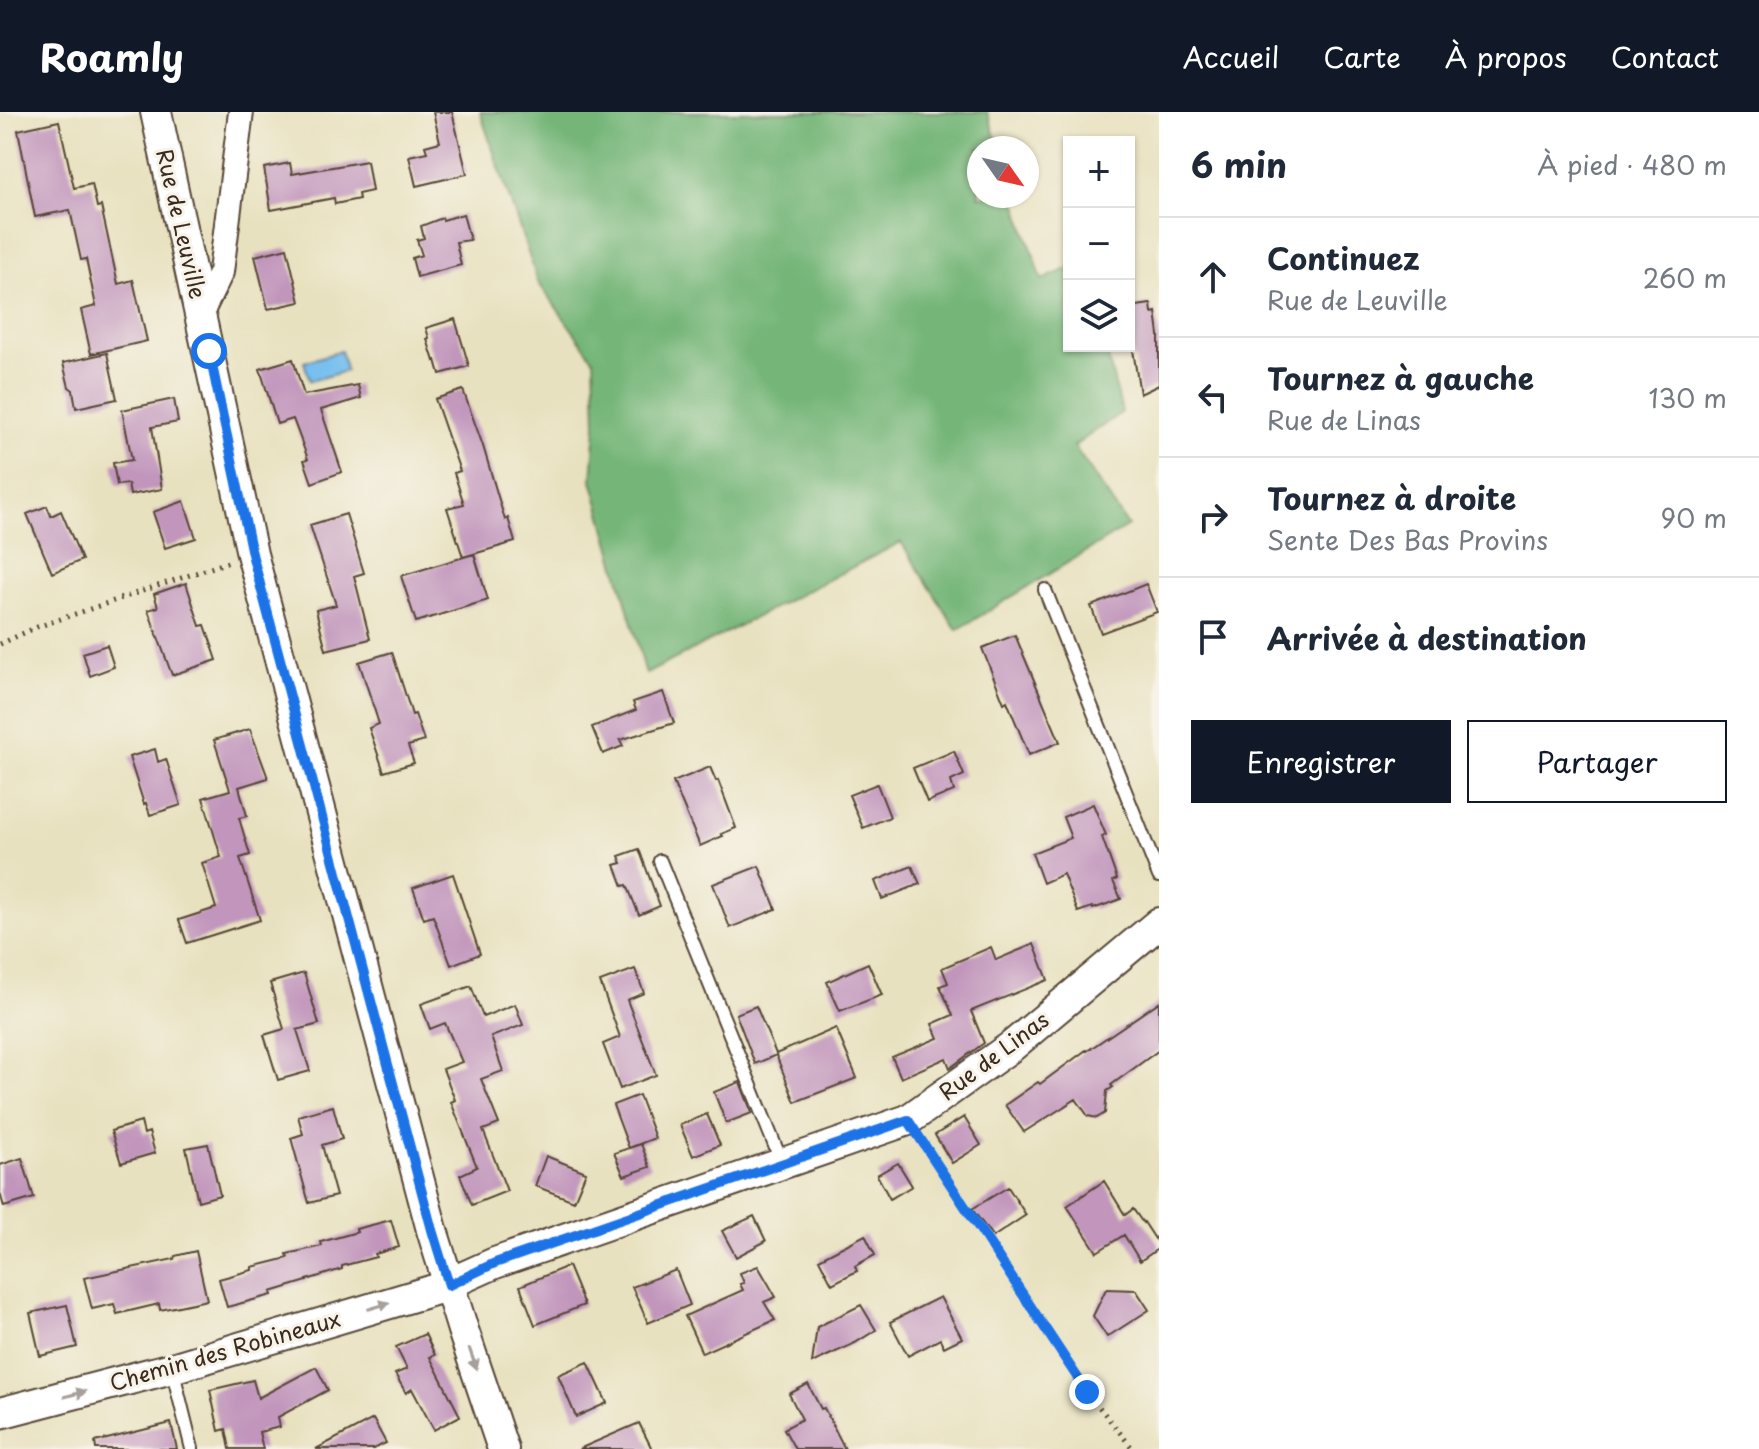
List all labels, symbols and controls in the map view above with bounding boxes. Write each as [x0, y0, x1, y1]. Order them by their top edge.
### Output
text: Roamly [40, 28, 184, 85]
text: Accueil [1183, 35, 1279, 78]
text: Carte [1323, 35, 1401, 78]
text: À propos [1445, 35, 1567, 78]
text: Contact [1611, 35, 1719, 78]
north arrow [967, 136, 1039, 208]
map controls [1063, 136, 1135, 352]
button: + [1063, 136, 1135, 208]
text: 6 min [1191, 138, 1287, 190]
street label: Rue de Leuville [149, 145, 216, 302]
text: À pied · 480 m [1537, 145, 1727, 184]
button: − [1063, 208, 1135, 280]
text: Continuez [1267, 235, 1420, 280]
icon: ahead [1191, 255, 1235, 299]
text: 260 m [1643, 258, 1727, 297]
button: layers [1063, 280, 1135, 352]
text: Rue de Leuville [1267, 280, 1448, 319]
route start [191, 333, 227, 369]
text: Tournez à gauche [1267, 355, 1534, 400]
icon: left [1191, 375, 1235, 419]
text: 130 m [1648, 378, 1727, 417]
text: Rue de Linas [1267, 400, 1421, 439]
text: Tournez à droite [1267, 475, 1516, 520]
icon: right [1191, 495, 1235, 539]
text: 90 m [1660, 498, 1727, 537]
text: Sente Des Bas Provins [1267, 520, 1548, 559]
icon: arrive [1191, 615, 1235, 659]
text: Arrivée à destination [1267, 615, 1587, 660]
button: Enregistrer [1191, 720, 1451, 803]
button: Partager [1467, 720, 1727, 803]
street label: Rue de Linas [931, 1002, 1055, 1107]
one-way arrow [368, 1299, 392, 1312]
street label: Chemin des Robineaux [105, 1301, 344, 1398]
one-way arrow [467, 1347, 479, 1371]
route end [1069, 1374, 1105, 1410]
one-way arrow [63, 1387, 88, 1399]

